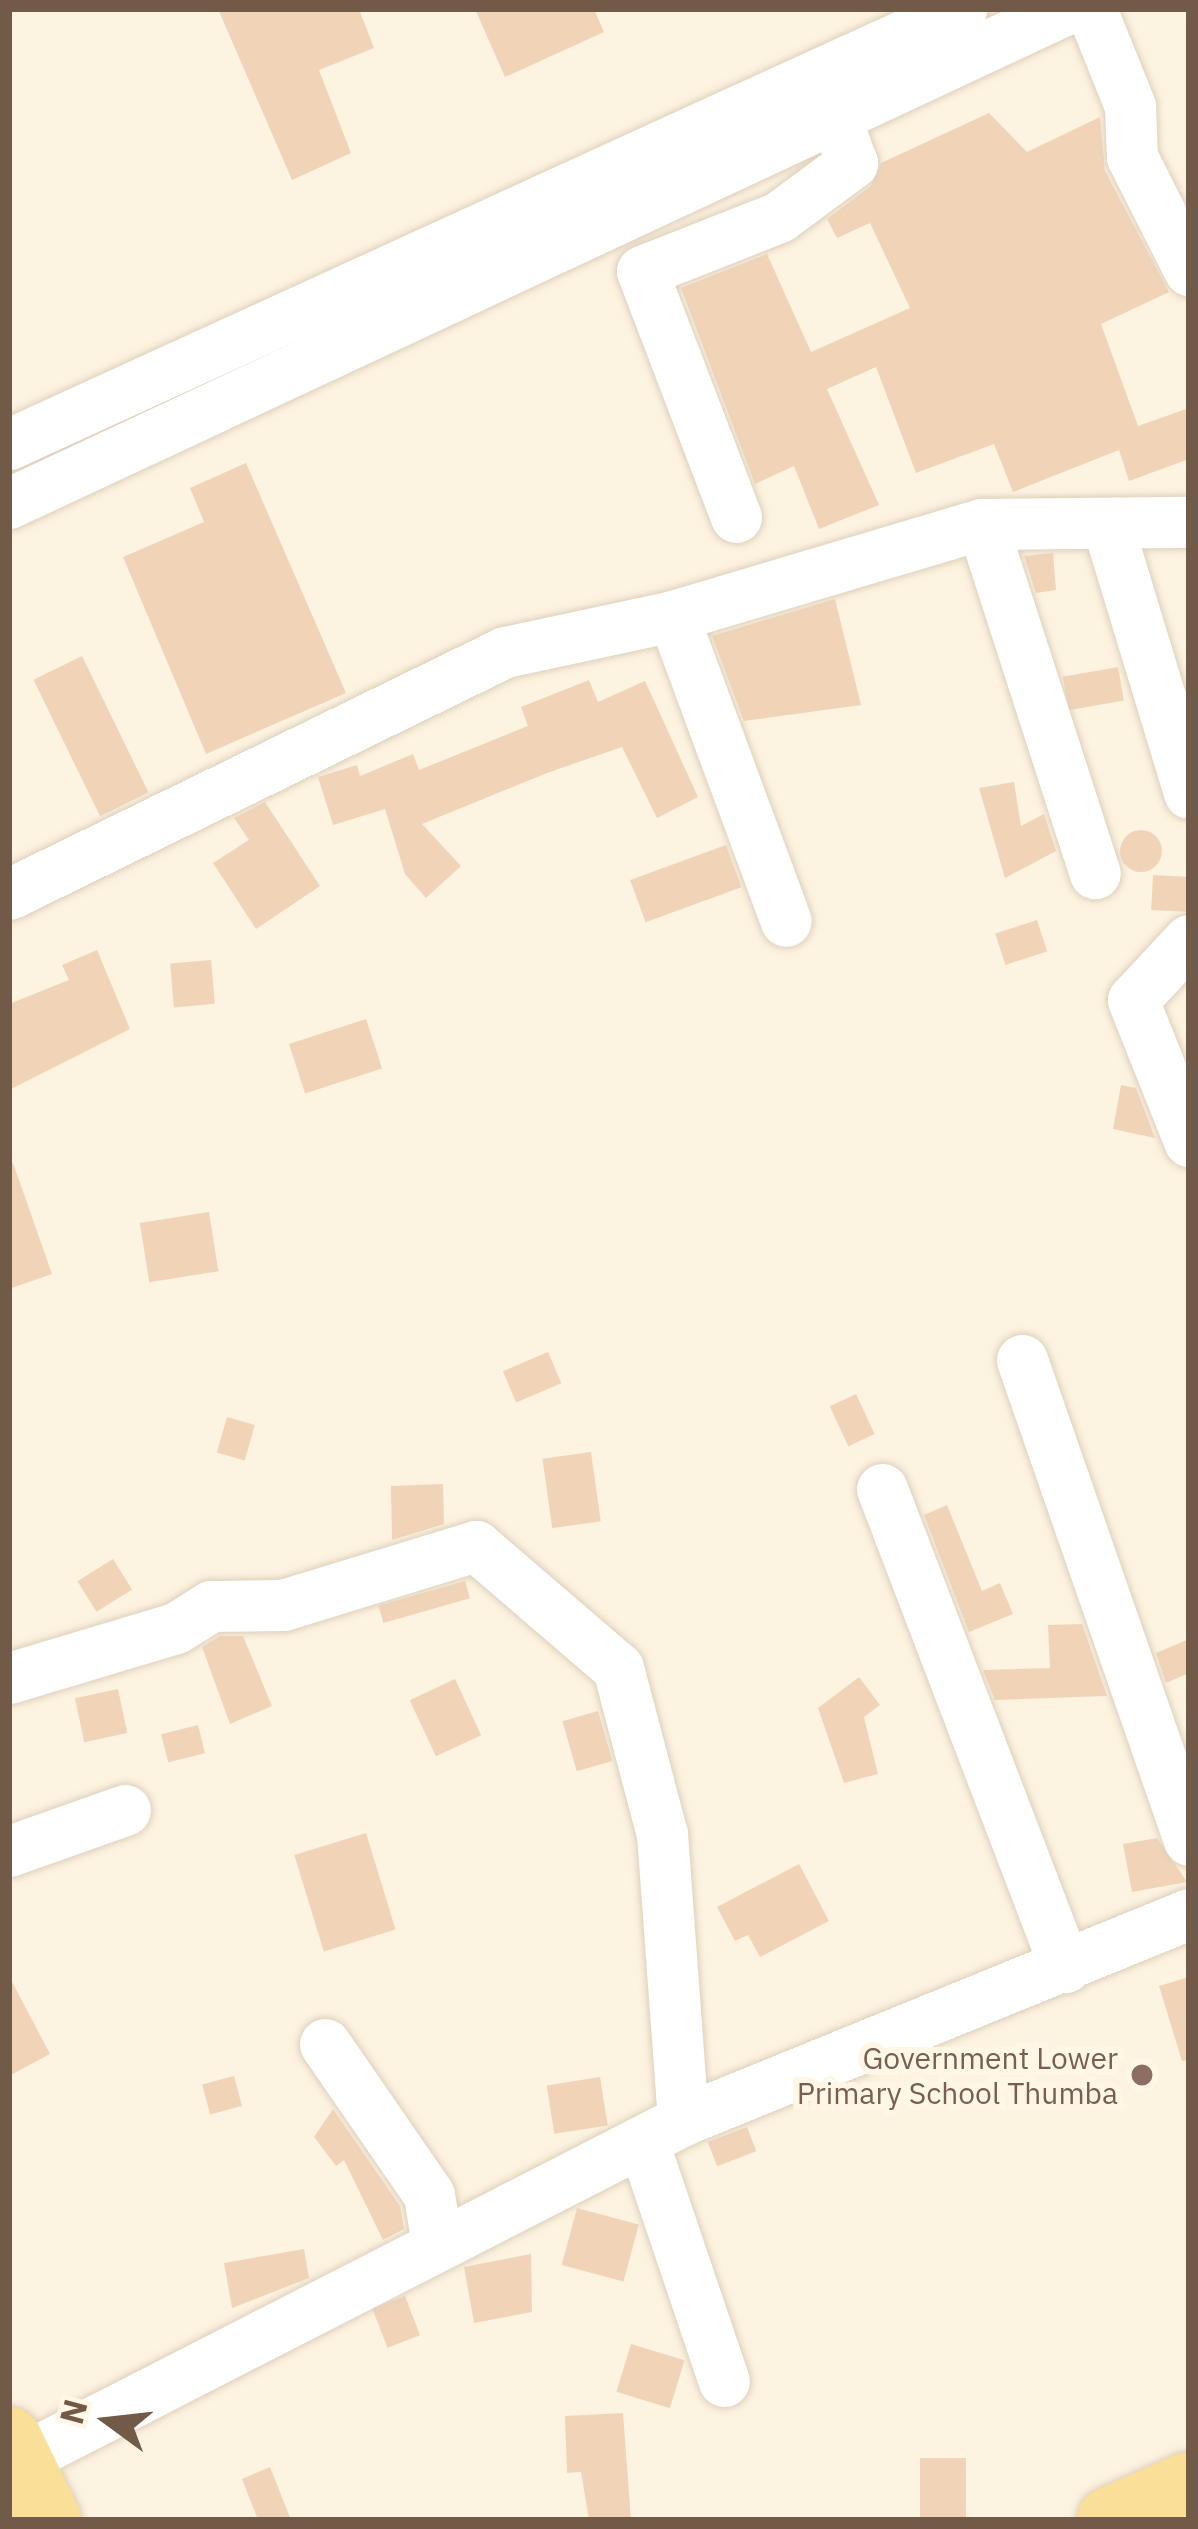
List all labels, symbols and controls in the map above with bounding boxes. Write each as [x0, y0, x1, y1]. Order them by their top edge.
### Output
place label: Government Lower Primary School Thumba [797, 2040, 1118, 2110]
marker: Government Lower Primary School Thumba [1129, 2062, 1155, 2088]
north arrow [48, 2361, 168, 2481]
text: N [49, 2394, 97, 2429]

